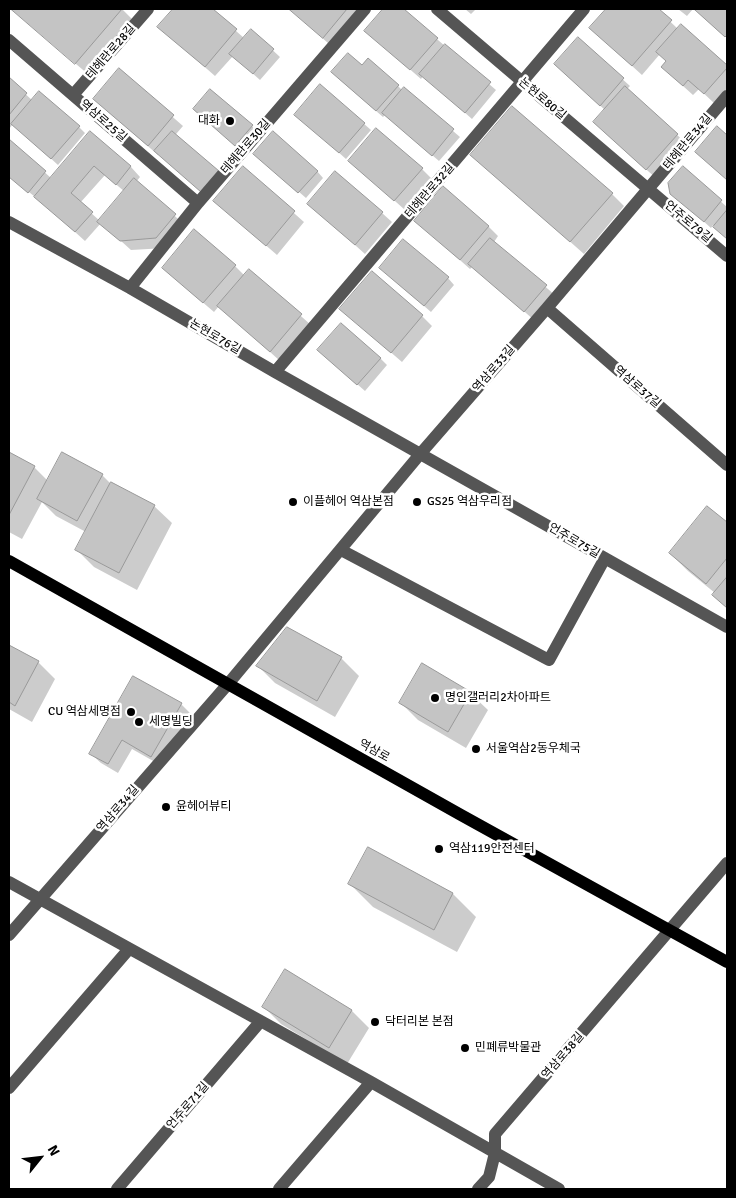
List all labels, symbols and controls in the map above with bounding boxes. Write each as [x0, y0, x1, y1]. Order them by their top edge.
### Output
street label: 테헤란로28길 [83, 22, 139, 82]
street label: 논현로80길 [515, 75, 569, 123]
street label: 역삼로25길 [77, 97, 129, 145]
street label: 테헤란로34길 [661, 111, 715, 173]
place label: 대화 [198, 114, 220, 128]
marker: 대화 [224, 115, 236, 127]
street label: 테헤란로30길 [218, 117, 274, 177]
street label: 테헤란로32길 [402, 161, 458, 221]
street label: 언주로79길 [661, 198, 715, 246]
street label: 논현로76길 [187, 316, 243, 358]
street label: 역삼로33길 [470, 343, 518, 395]
street label: 역삼로37길 [611, 363, 663, 411]
place label: 이플헤어 역삼본점 [303, 495, 394, 509]
place label: GS25 역삼우리점 [427, 495, 512, 509]
marker: 이플헤어 역삼본점 [287, 496, 299, 508]
marker: GS25 역삼우리점 [411, 496, 423, 508]
street label: 언주로75길 [546, 520, 602, 562]
place label: 명인갤러리2차아파트 [445, 691, 551, 705]
marker: 명인갤러리2차아파트 [429, 692, 441, 704]
place label: CU 역삼세명점 [48, 705, 121, 719]
marker: CU 역삼세명점 [125, 706, 137, 718]
place label: 세명빌딩 [149, 715, 193, 729]
marker: 세명빌딩 [133, 716, 145, 728]
street label: 역삼로 [356, 737, 392, 765]
place label: 서울역삼2동우체국 [486, 742, 581, 756]
marker: 서울역삼2동우체국 [470, 743, 482, 755]
street label: 역삼로34길 [94, 783, 142, 835]
place label: 윤헤어뷰티 [176, 800, 231, 814]
marker: 윤헤어뷰티 [160, 801, 172, 813]
place label: 역삼119안전센터 [449, 842, 535, 856]
marker: 역삼119안전센터 [433, 843, 445, 855]
place label: 닥터리본 본점 [385, 1015, 454, 1029]
marker: 닥터리본 본점 [369, 1016, 381, 1028]
street label: 역삼로38길 [539, 1030, 587, 1082]
place label: 민폐류박물관 [475, 1041, 541, 1055]
marker: 민폐류박물관 [459, 1042, 471, 1054]
street label: 언주로71길 [164, 1080, 212, 1132]
north arrow [15, 1133, 65, 1183]
text: N [44, 1142, 63, 1159]

